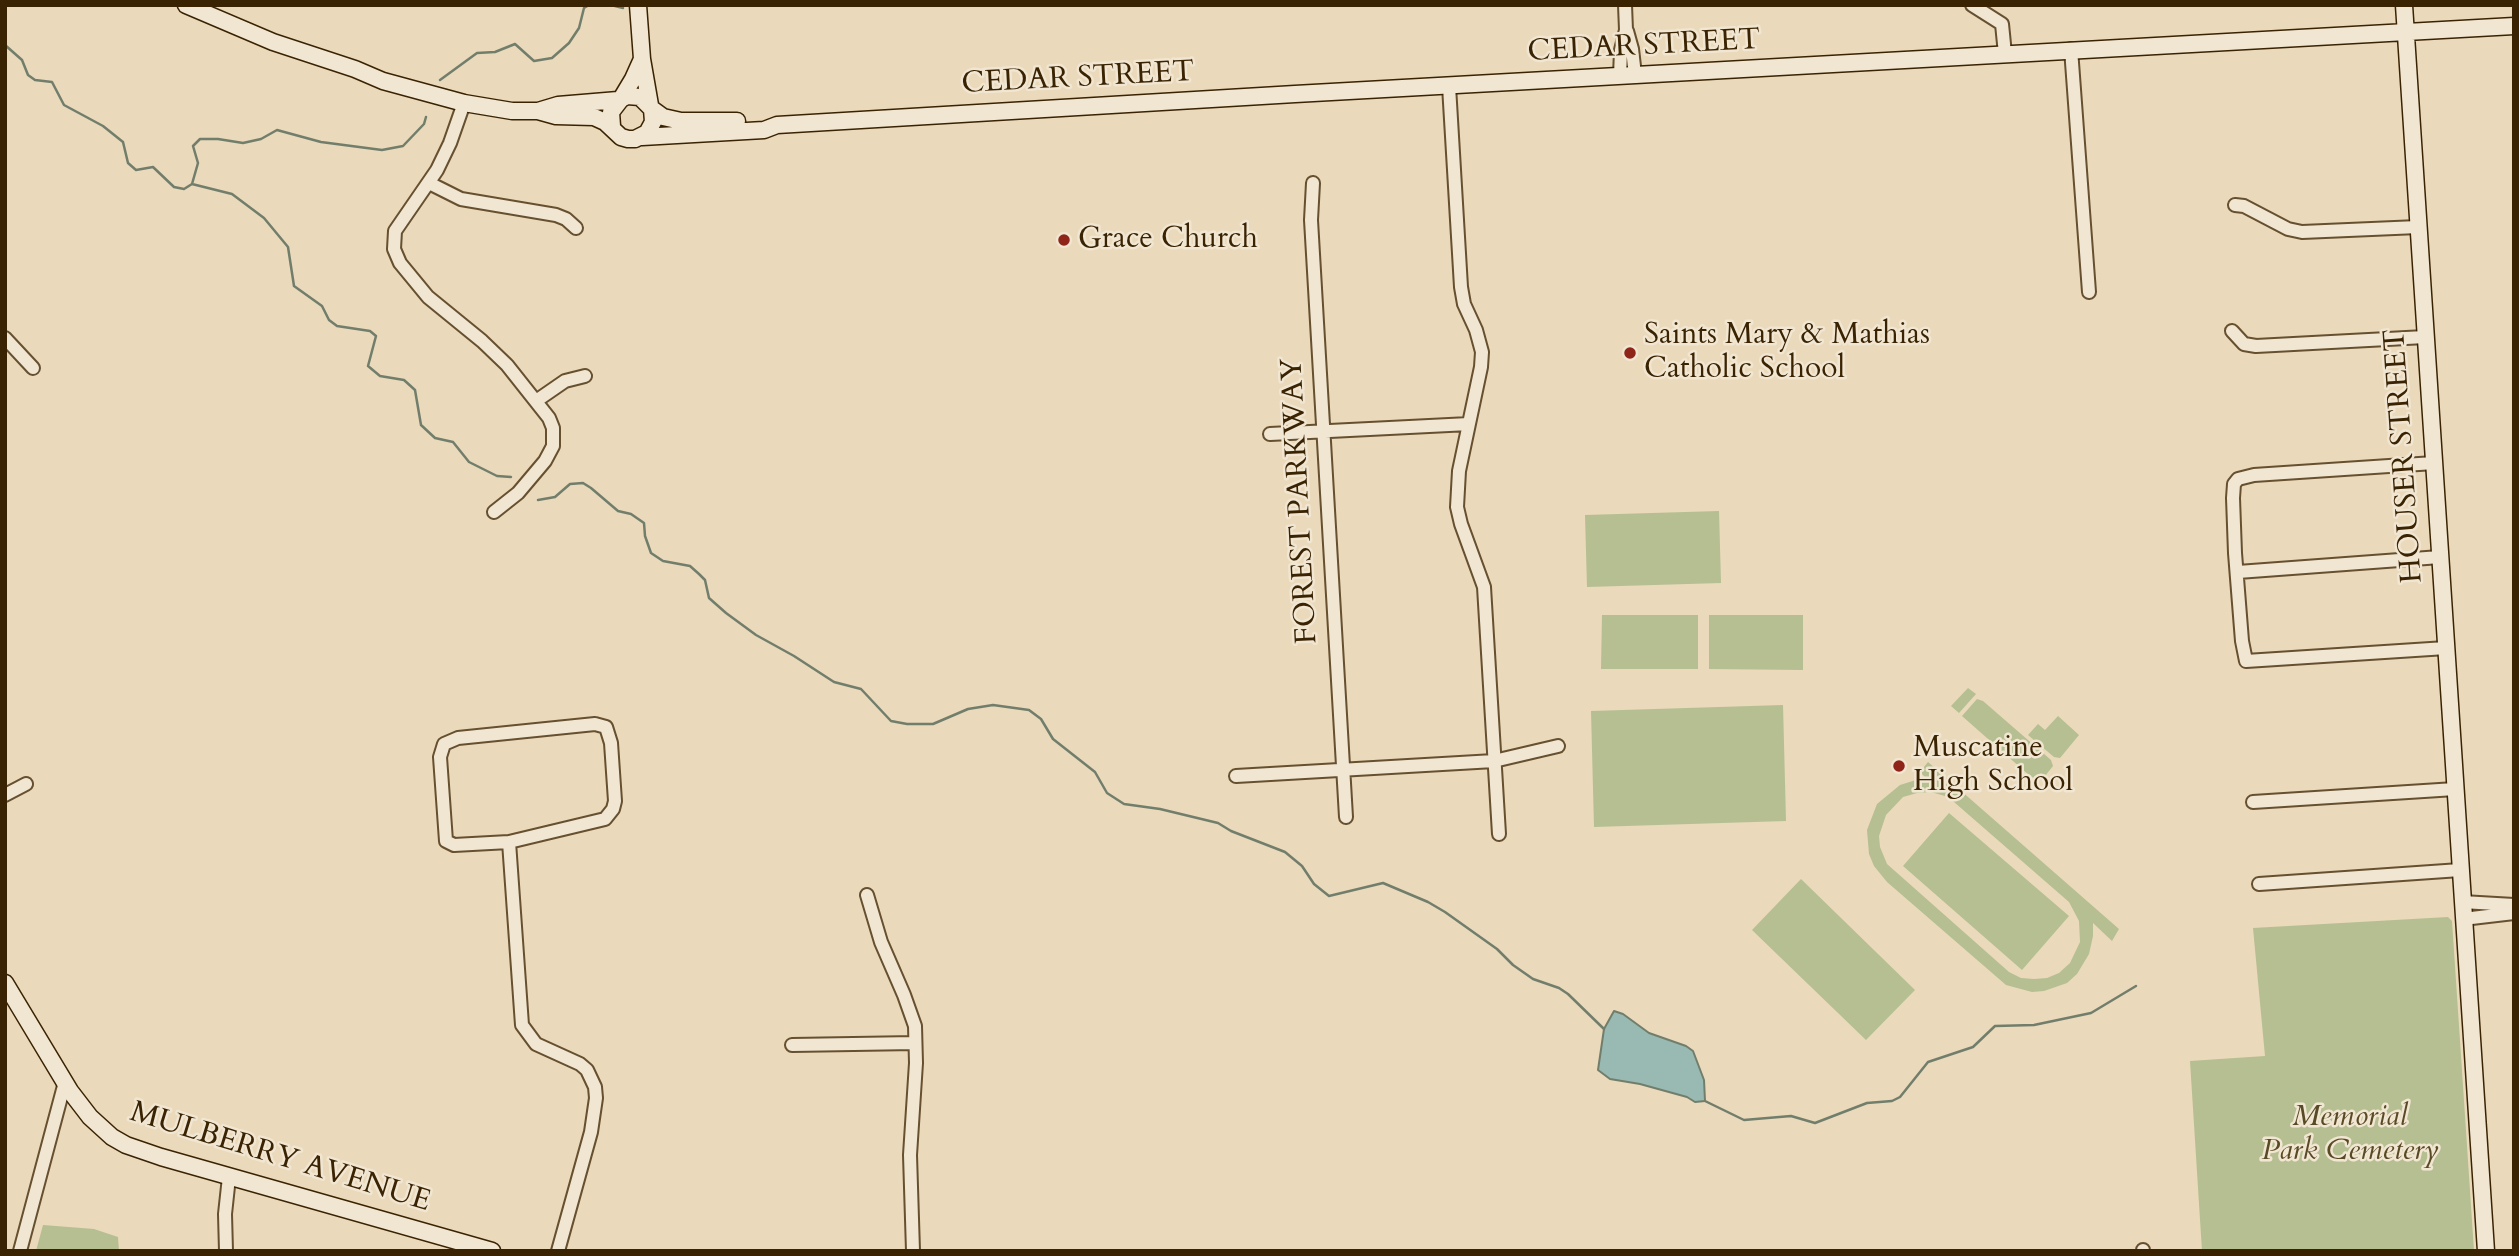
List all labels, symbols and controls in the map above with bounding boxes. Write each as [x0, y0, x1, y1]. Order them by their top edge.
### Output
street label: CEDAR STREET [1527, 23, 1761, 71]
street label: CEDAR STREET [961, 55, 1195, 103]
place label: Grace Church [1078, 222, 1258, 258]
marker: Grace Church [1056, 232, 1072, 248]
place label: Saints Mary & Mathias Catholic School [1644, 318, 1930, 388]
street label: HOUSER STREET [2378, 328, 2432, 584]
marker: Saints Mary & Mathias Catholic School [1622, 345, 1638, 361]
street label: FOREST PARKWAY [1276, 357, 1326, 645]
place label: Muscatine High School [1913, 731, 2073, 802]
marker: Muscatine High School [1891, 758, 1907, 774]
street label: MULBERRY AVENUE [125, 1095, 435, 1221]
park label: Memorial Park Cemetery [2262, 1100, 2438, 1170]

